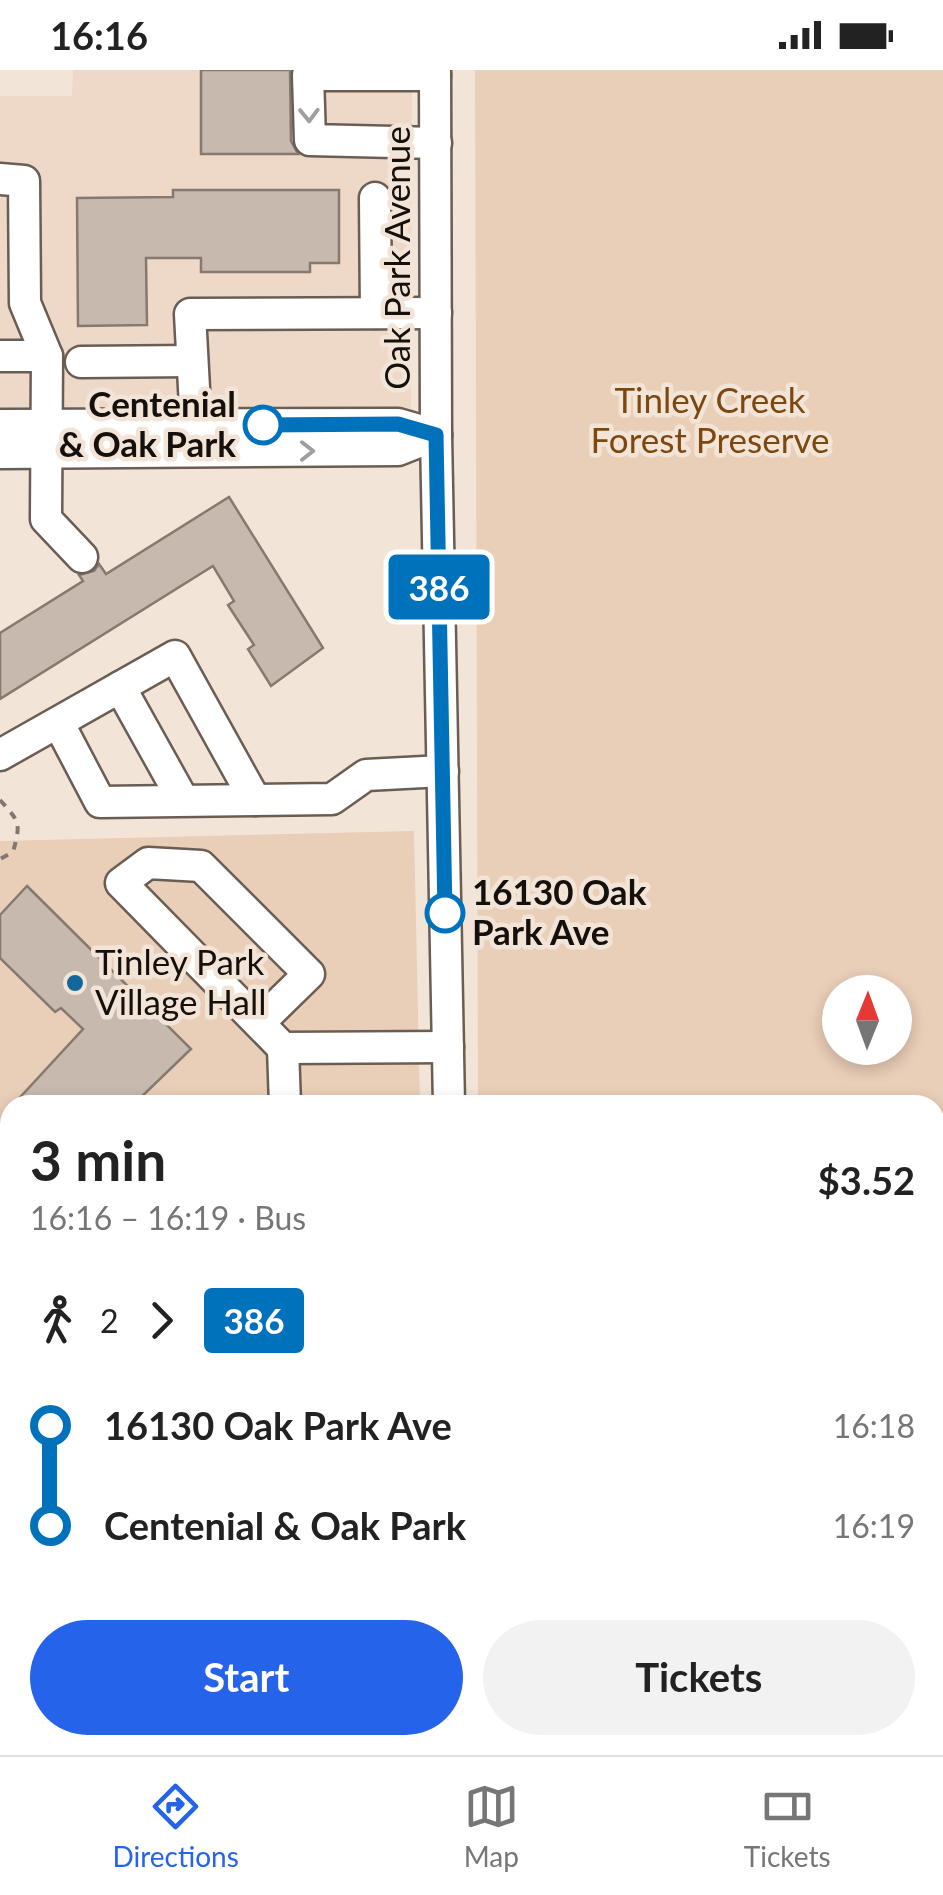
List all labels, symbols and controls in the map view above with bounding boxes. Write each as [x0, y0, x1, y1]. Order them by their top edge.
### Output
text: 16:16 [50, 12, 148, 58]
one-way arrow [298, 108, 320, 123]
street label: Oak Park Avenue [375, 126, 417, 390]
park label: Tinley Creek Forest Preserve [591, 378, 829, 460]
place label: Centenial & Oak Park [59, 382, 236, 464]
marker: Centenial & Oak Park [244, 406, 282, 444]
one-way arrow [300, 440, 316, 462]
line badge: 386 [382, 554, 496, 620]
text: 386 [409, 566, 469, 608]
place label: 16130 Oak Park Ave [472, 870, 647, 952]
marker: 16130 Oak Park Ave [426, 894, 464, 932]
place label: Tinley Park Village Hall [95, 940, 266, 1022]
marker: Tinley Park Village Hall [64, 972, 86, 994]
north arrow [822, 975, 912, 1065]
map controls [822, 975, 912, 1065]
text: 3 min [30, 1127, 166, 1193]
text: $3.52 [818, 1157, 915, 1203]
text: 16:16 – 16:19 · Bus [30, 1198, 306, 1237]
icon: walk [30, 1293, 85, 1348]
icon: forward [134, 1293, 189, 1348]
text: 386 [224, 1299, 284, 1341]
text: 2 [100, 1301, 119, 1340]
text: 16130 Oak Park Ave [104, 1402, 452, 1448]
text: 16:18 [833, 1406, 915, 1445]
text: Centenial & Oak Park [104, 1502, 466, 1548]
text: 16:19 [833, 1506, 915, 1545]
button: Start [30, 1620, 463, 1735]
button: Tickets [483, 1620, 915, 1735]
tab: Directions [112, 1779, 239, 1873]
tab: Map [464, 1779, 519, 1873]
tab: Tickets [744, 1779, 831, 1873]

